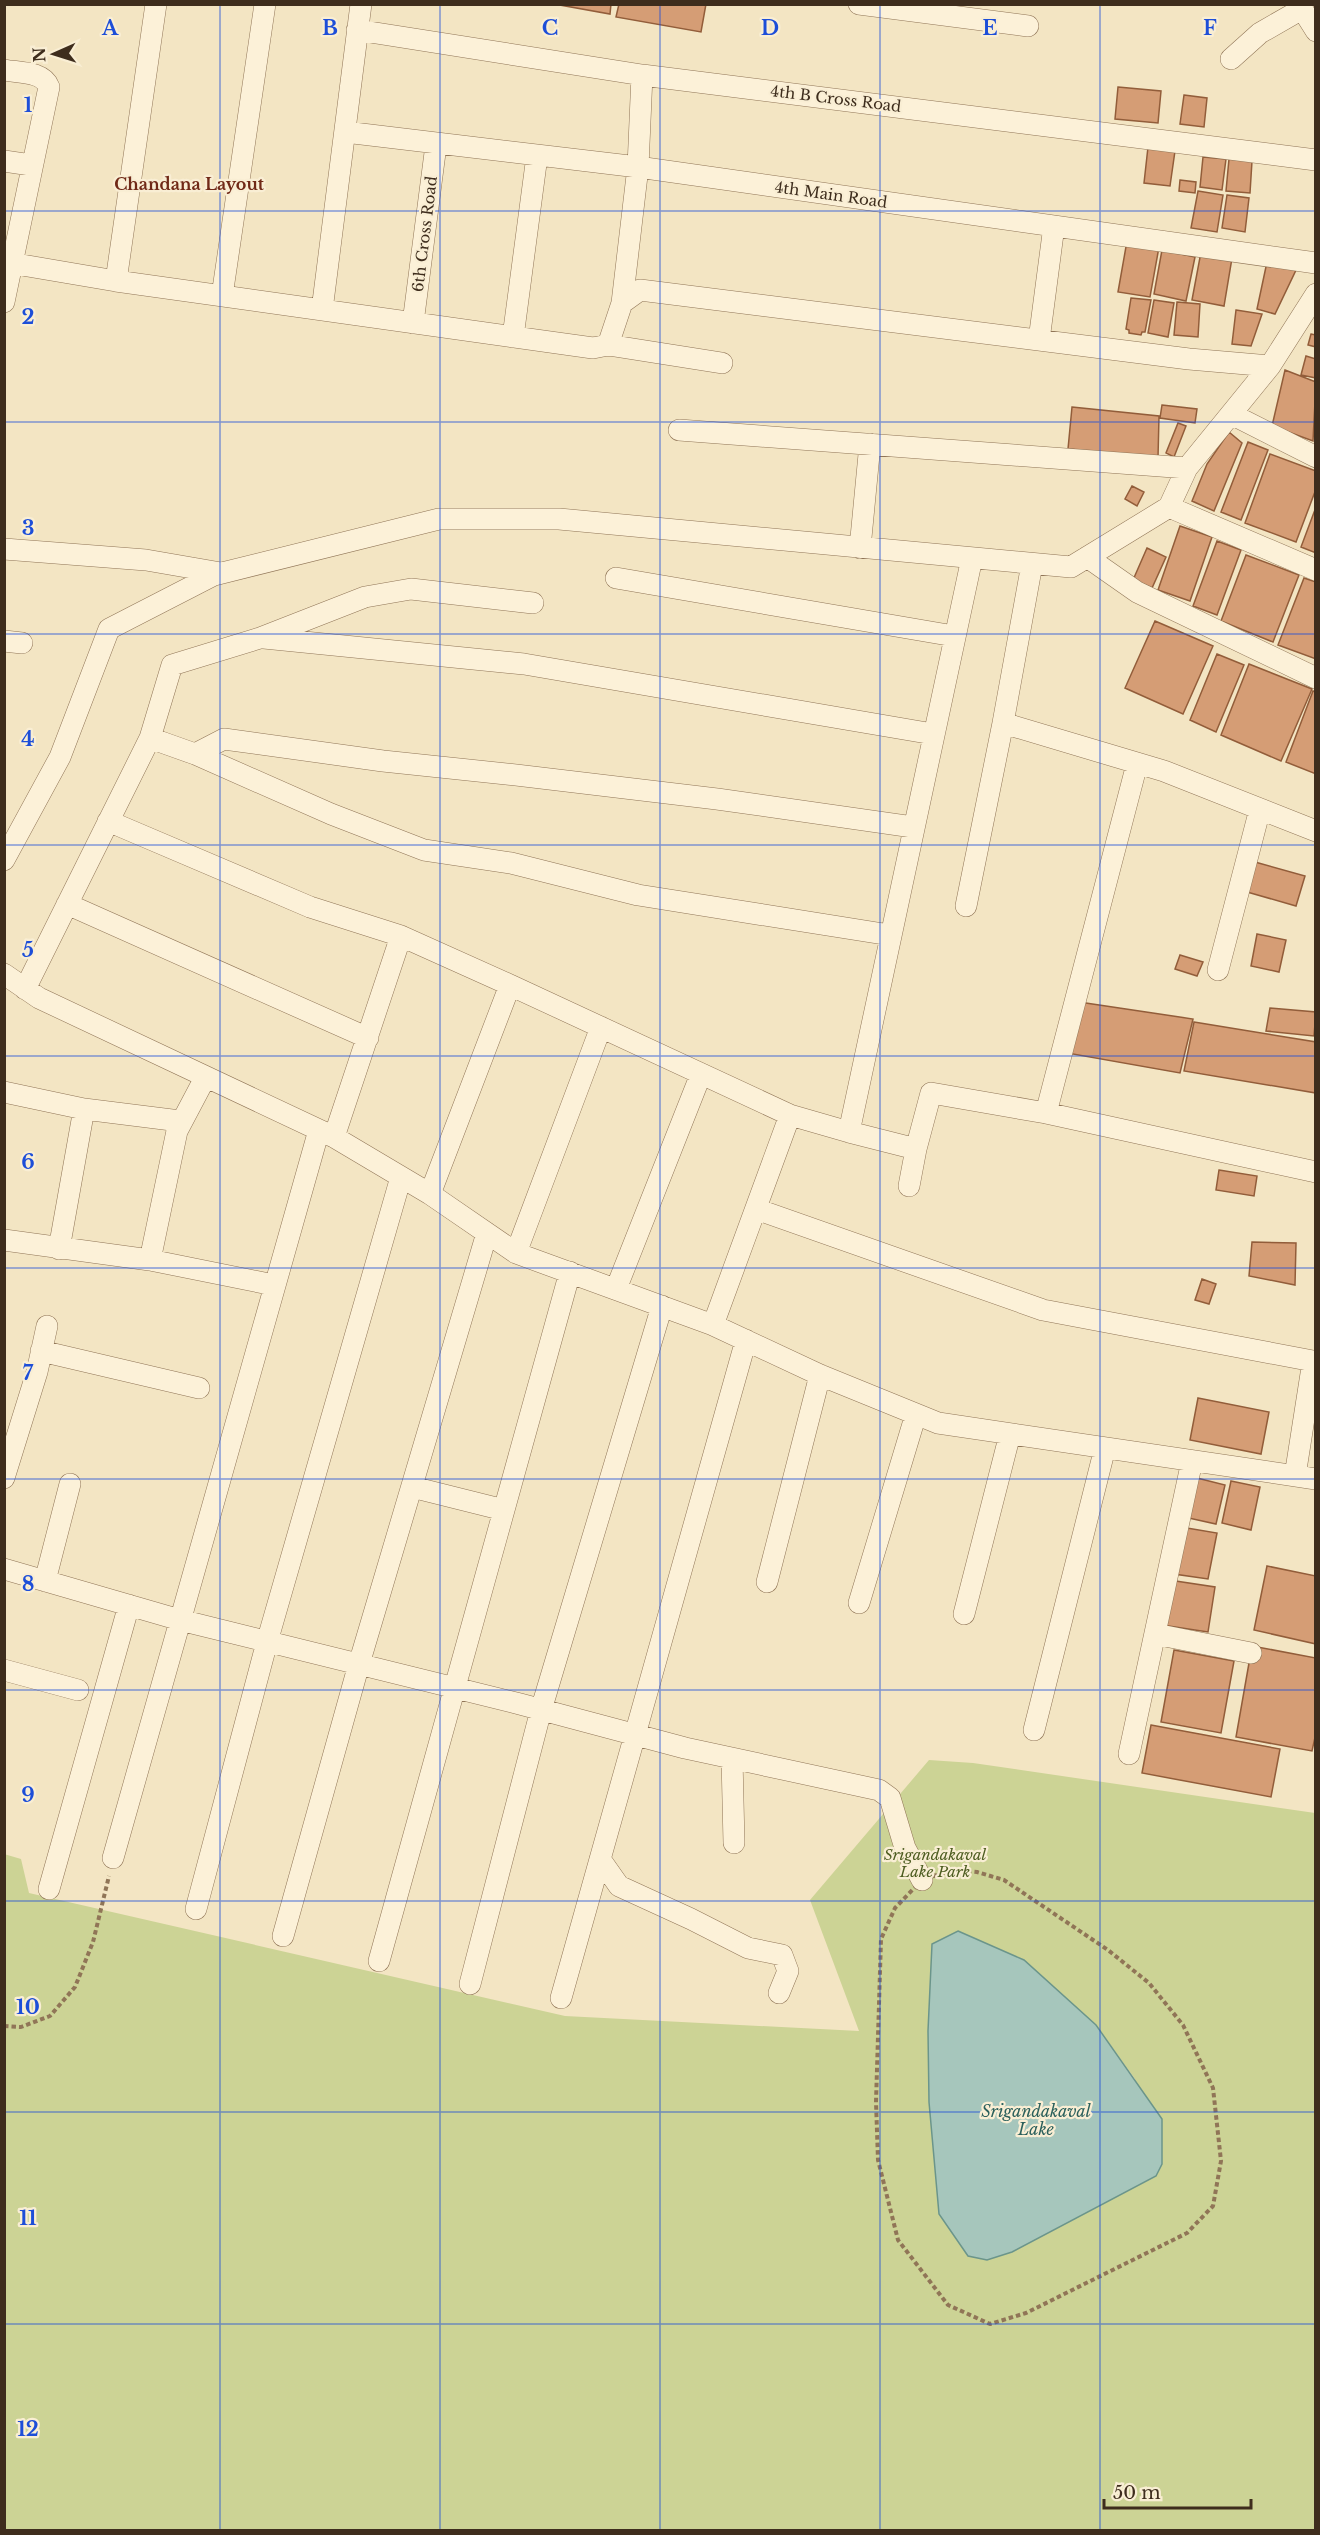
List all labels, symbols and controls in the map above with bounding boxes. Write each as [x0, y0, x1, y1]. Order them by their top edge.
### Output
text: A [101, 16, 119, 40]
text: B [322, 16, 338, 40]
text: C [542, 16, 558, 40]
text: D [761, 16, 779, 40]
text: E [982, 16, 998, 40]
text: F [1203, 16, 1217, 40]
north arrow [24, 24, 84, 84]
text: N [29, 47, 49, 63]
street label: 4th B Cross Road [770, 81, 903, 116]
text: 1 [24, 93, 33, 117]
district label: Chandana Layout [114, 174, 265, 194]
street label: 6th Cross Road [408, 175, 441, 293]
street label: 4th Main Road [774, 177, 889, 212]
text: 2 [21, 305, 35, 329]
text: 3 [22, 516, 34, 540]
text: 4 [21, 727, 35, 751]
text: 5 [22, 938, 34, 962]
text: 6 [21, 1150, 35, 1174]
text: 7 [23, 1361, 34, 1385]
text: 8 [22, 1572, 34, 1596]
text: 9 [21, 1783, 35, 1807]
park label: Srigandakaval Lake Park [884, 1845, 987, 1881]
text: 10 [16, 1995, 40, 2019]
water label: Srigandakaval Lake [981, 2101, 1092, 2139]
text: 11 [19, 2206, 37, 2230]
text: 12 [17, 2417, 39, 2441]
scale bar [1104, 2472, 1251, 2510]
text: 50 m [1113, 2482, 1161, 2504]

